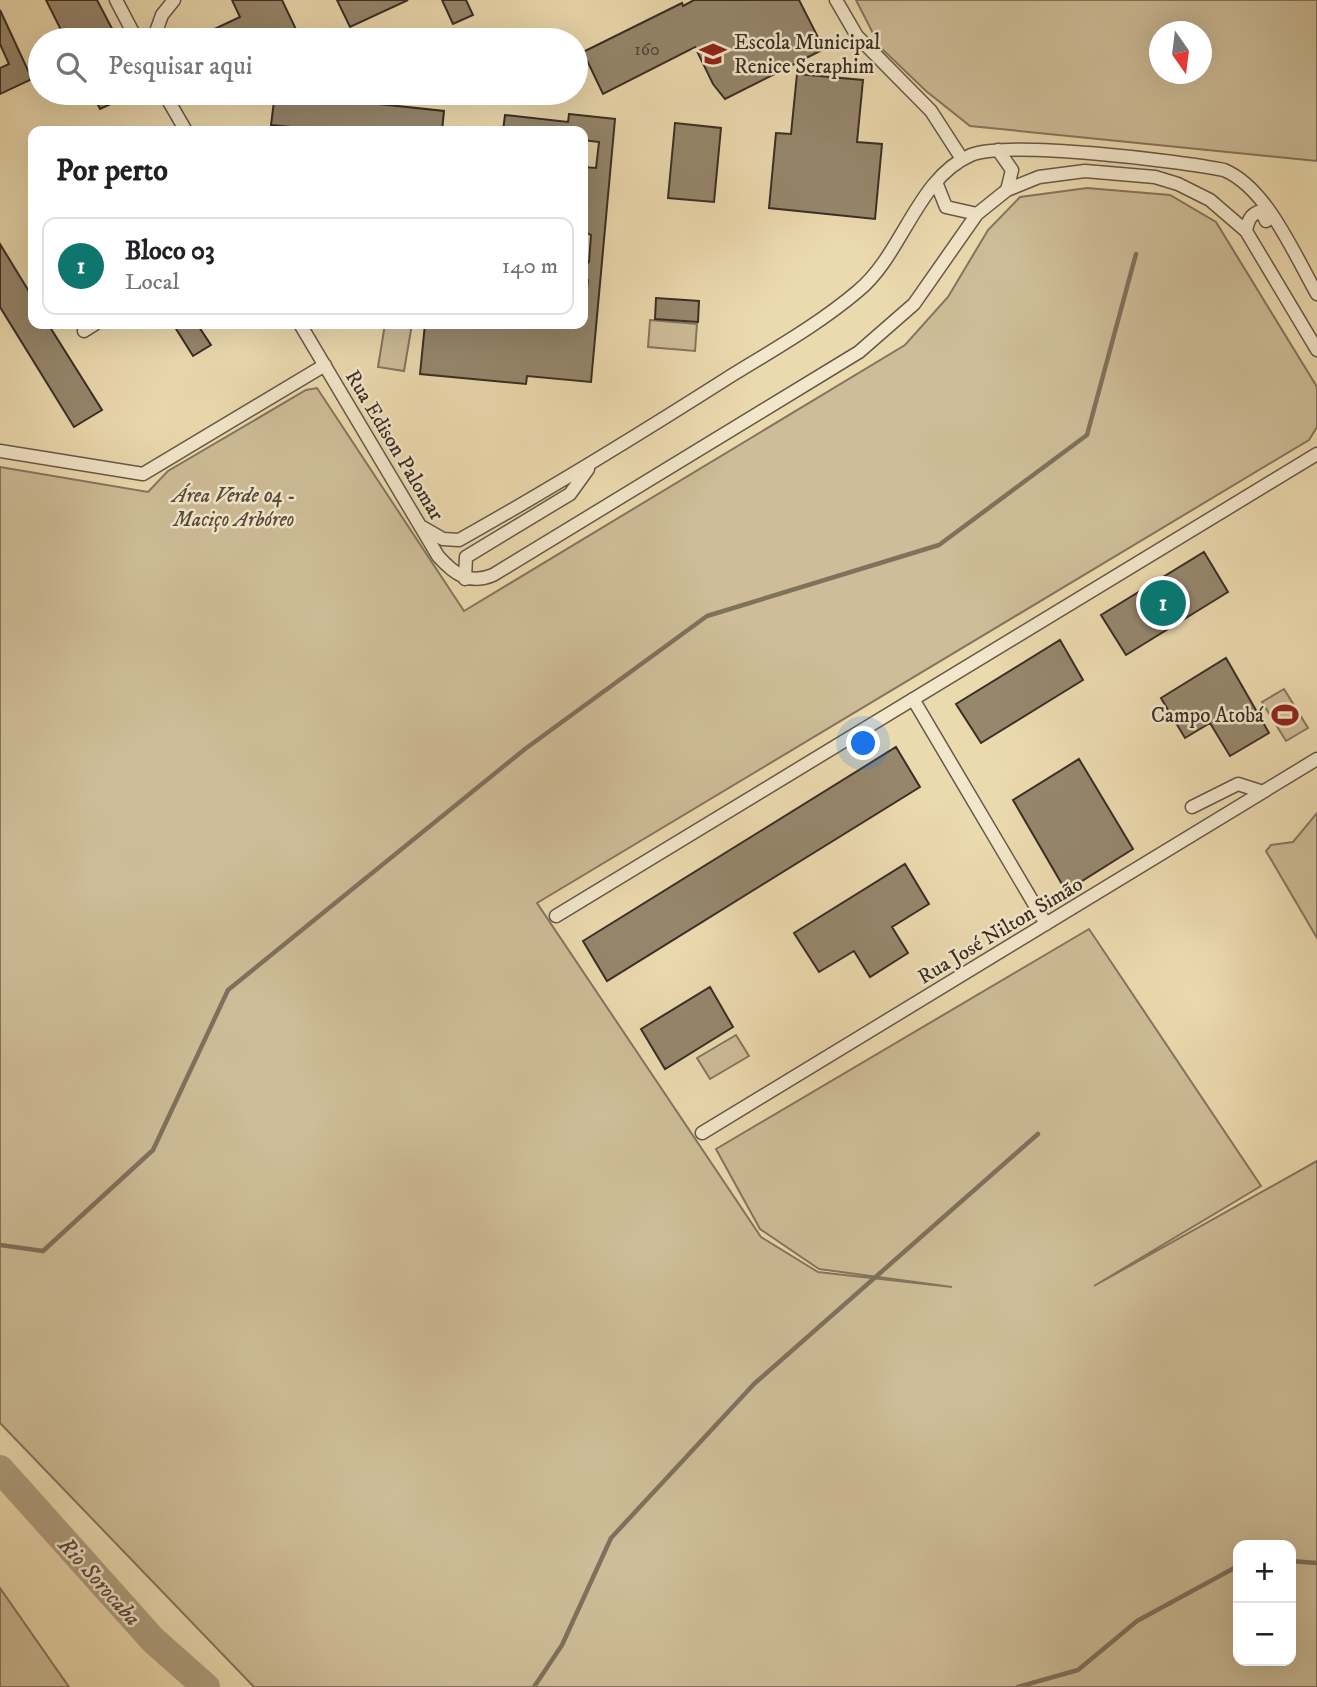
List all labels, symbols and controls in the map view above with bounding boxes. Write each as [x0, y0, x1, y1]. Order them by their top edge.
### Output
north arrow [1149, 21, 1212, 84]
search box [28, 28, 588, 105]
place label: Escola Municipal Renice Seraphim [734, 30, 881, 80]
house number: 160 [634, 39, 660, 61]
school or university icon: Escola Municipal Renice Seraphim [698, 39, 728, 69]
icon: search [52, 48, 90, 86]
text: Pesquisar aqui [108, 50, 252, 83]
text: Por perto [56, 153, 168, 190]
text: Bloco 03 [125, 235, 215, 268]
text: 1 [77, 252, 85, 281]
text: 140 m [502, 252, 558, 281]
text: Local [125, 268, 179, 297]
street label: Rua Edison Palomar [339, 365, 449, 526]
park label: Área Verde 04 - Maciço Arbóreo [170, 483, 296, 533]
pin: 1 [1140, 577, 1186, 629]
sports icon: Campo Atobá [1270, 700, 1300, 730]
place label: Campo Atobá [1151, 703, 1264, 729]
your location [846, 726, 880, 760]
street label: Rua José Nilton Simão [913, 871, 1088, 990]
water label: Rio Sorocaba [51, 1531, 146, 1633]
map controls [1233, 1540, 1296, 1666]
button: + [1233, 1540, 1296, 1603]
button: − [1233, 1603, 1296, 1666]

